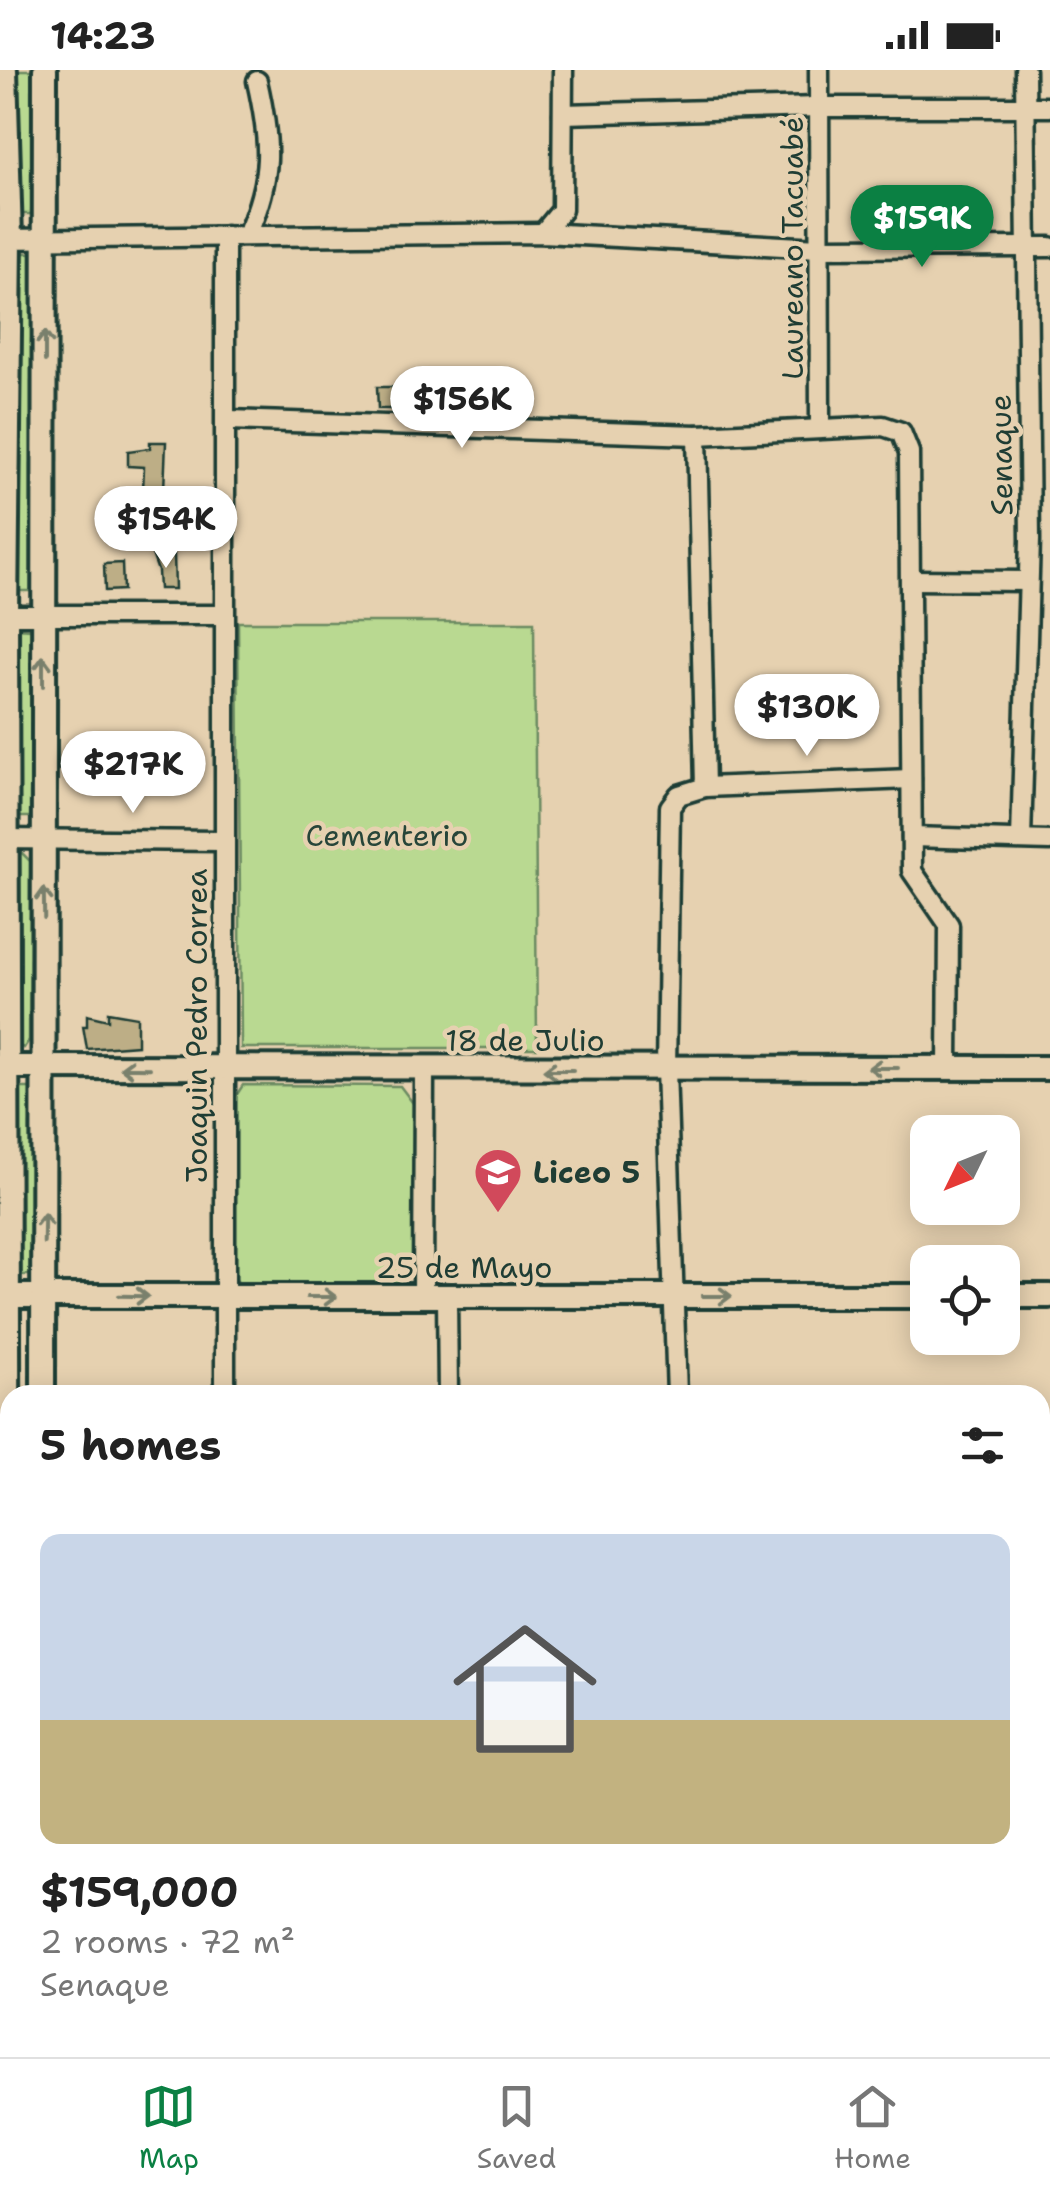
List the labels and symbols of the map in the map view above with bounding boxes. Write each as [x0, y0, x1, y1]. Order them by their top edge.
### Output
street label: Laureano Tacuabé [772, 116, 813, 380]
pin: $159K [852, 185, 992, 270]
one-way arrow [36, 331, 55, 363]
pin: $156K [392, 366, 532, 451]
street label: Senaque [979, 394, 1023, 516]
pin: $154K [96, 486, 236, 571]
one-way arrow [34, 656, 52, 688]
pin: $130K [737, 674, 877, 759]
pin: $217K [63, 731, 203, 816]
park label: Cementerio [306, 815, 468, 856]
street label: Joaquin Pedro Correa [176, 868, 217, 1183]
one-way arrow [34, 887, 54, 920]
street label: 18 de Julio [445, 1020, 605, 1061]
one-way arrow [119, 1058, 151, 1077]
one-way arrow [867, 1058, 900, 1078]
one-way arrow [542, 1060, 574, 1080]
north arrow [910, 1115, 1020, 1225]
school or university icon: Liceo 5 [472, 1146, 524, 1214]
place label: Liceo 5 [533, 1152, 640, 1193]
one-way arrow [34, 1212, 54, 1244]
street label: 25 de Mayo [375, 1247, 553, 1288]
one-way arrow [116, 1286, 149, 1306]
one-way arrow [700, 1286, 732, 1306]
one-way arrow [305, 1288, 337, 1307]

